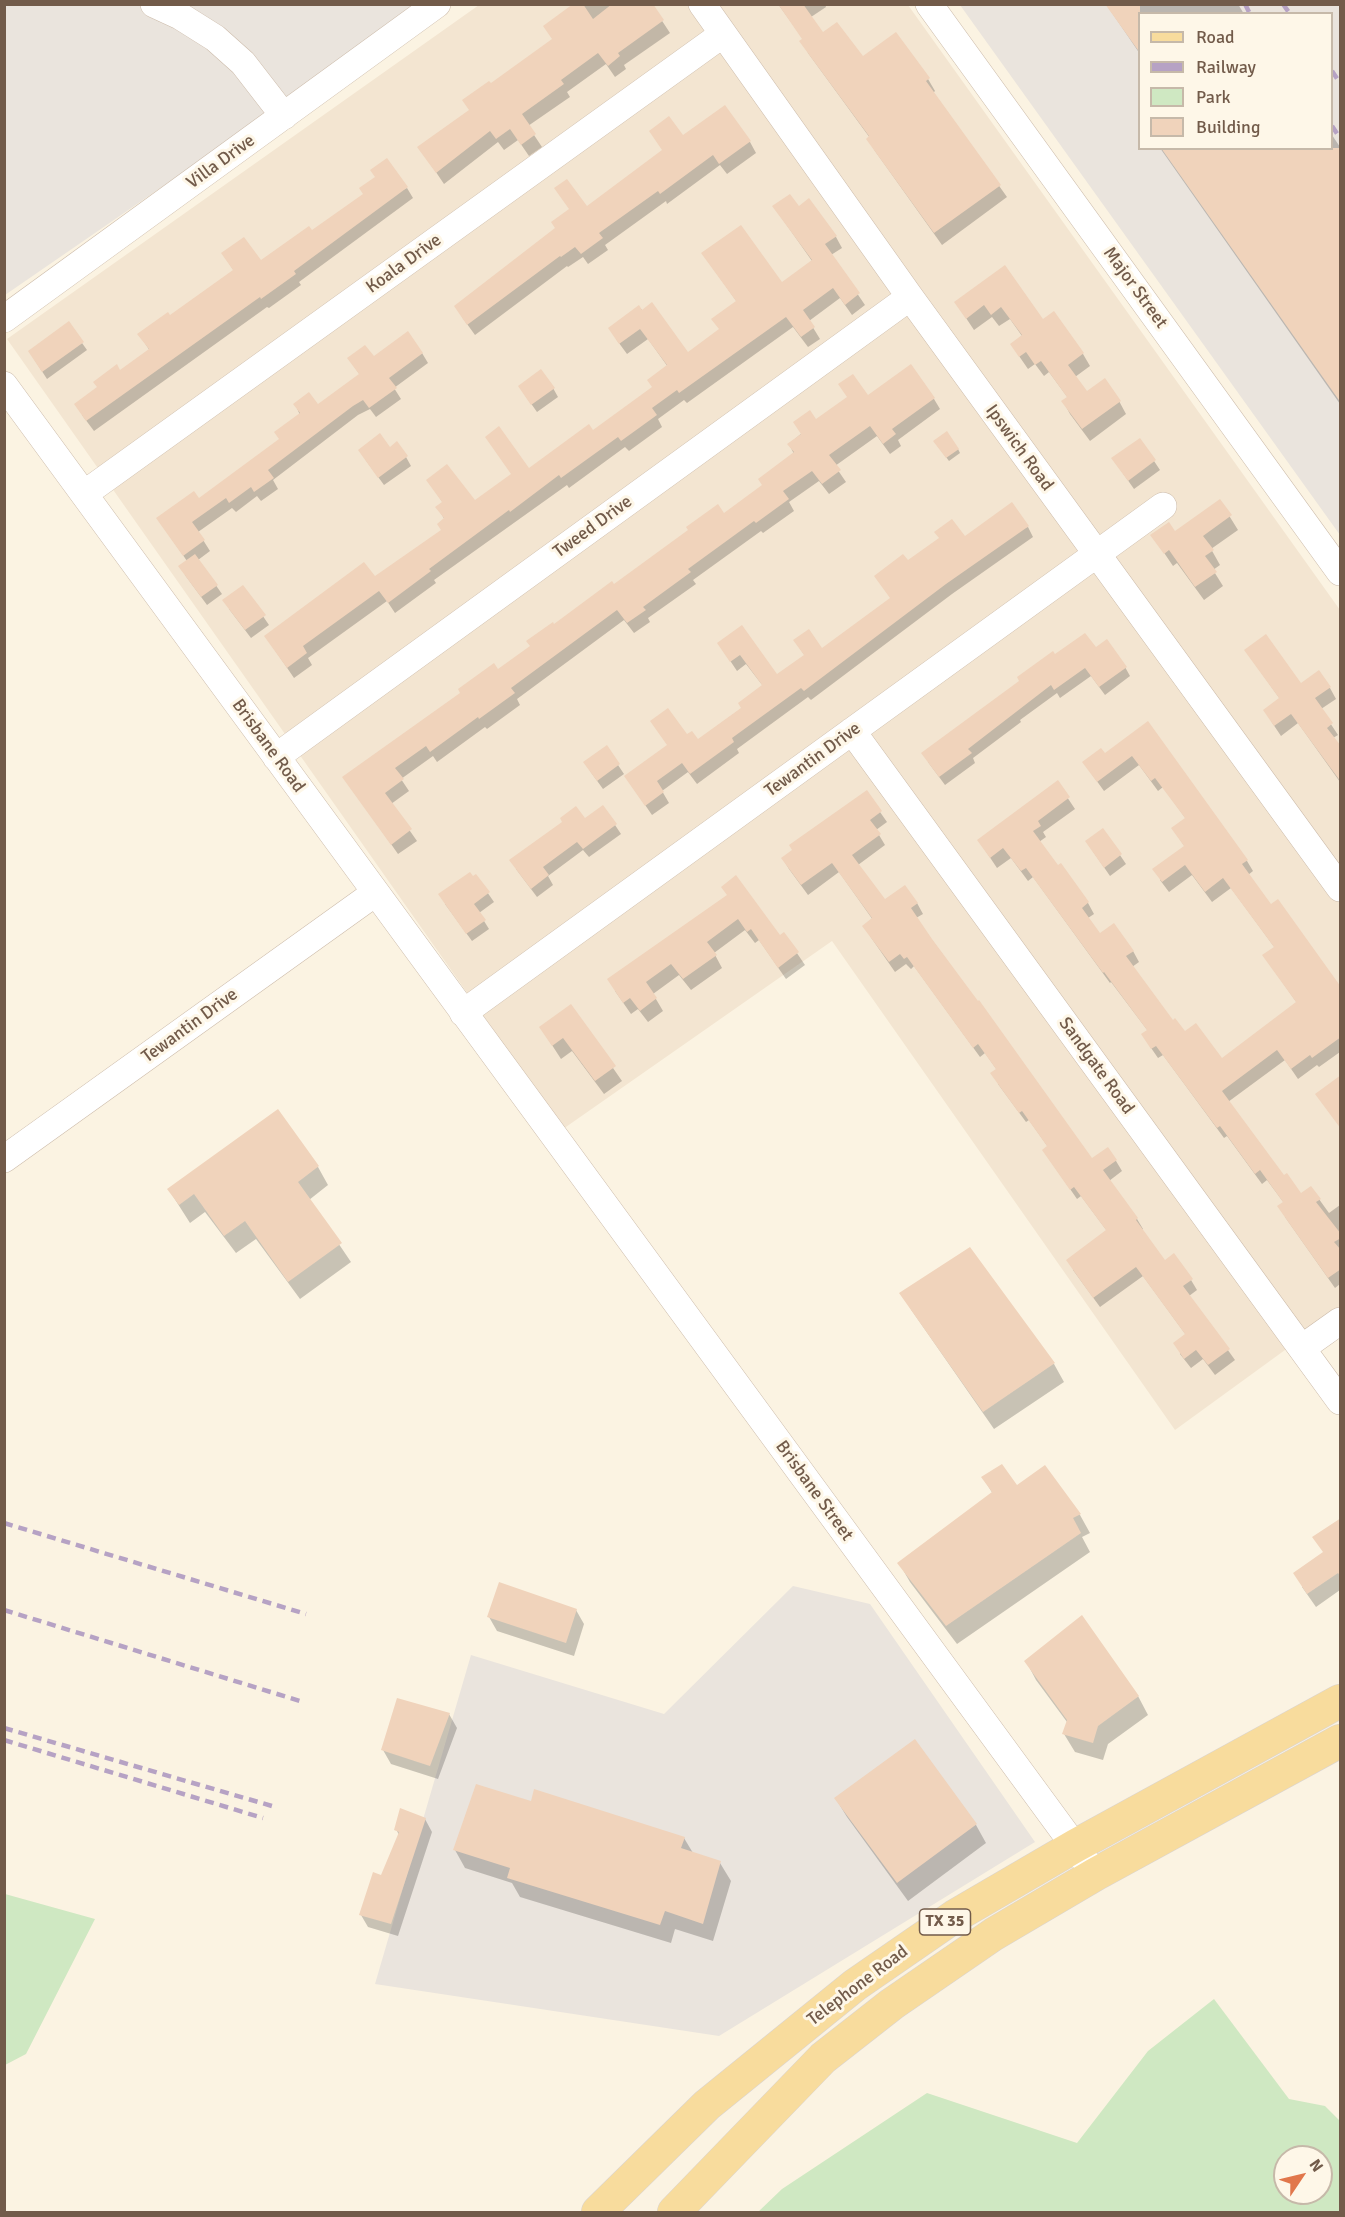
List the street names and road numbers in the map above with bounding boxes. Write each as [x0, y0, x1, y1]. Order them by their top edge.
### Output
street label: Villa Drive [183, 130, 259, 194]
street label: Koala Drive [362, 230, 446, 298]
street label: Major Street [1098, 243, 1172, 333]
street label: Ipswich Road [980, 401, 1058, 495]
street label: Tweed Drive [549, 491, 637, 563]
street label: Brisbane Road [227, 695, 309, 797]
street label: Tewantin Drive [761, 718, 865, 802]
street label: Tewantin Drive [138, 984, 242, 1068]
street label: Sandgate Road [1054, 1013, 1138, 1119]
street label: Brisbane Street [770, 1437, 858, 1545]
road number: TX 35 [920, 1909, 970, 1935]
street label: Telephone Road [803, 1941, 913, 2031]

